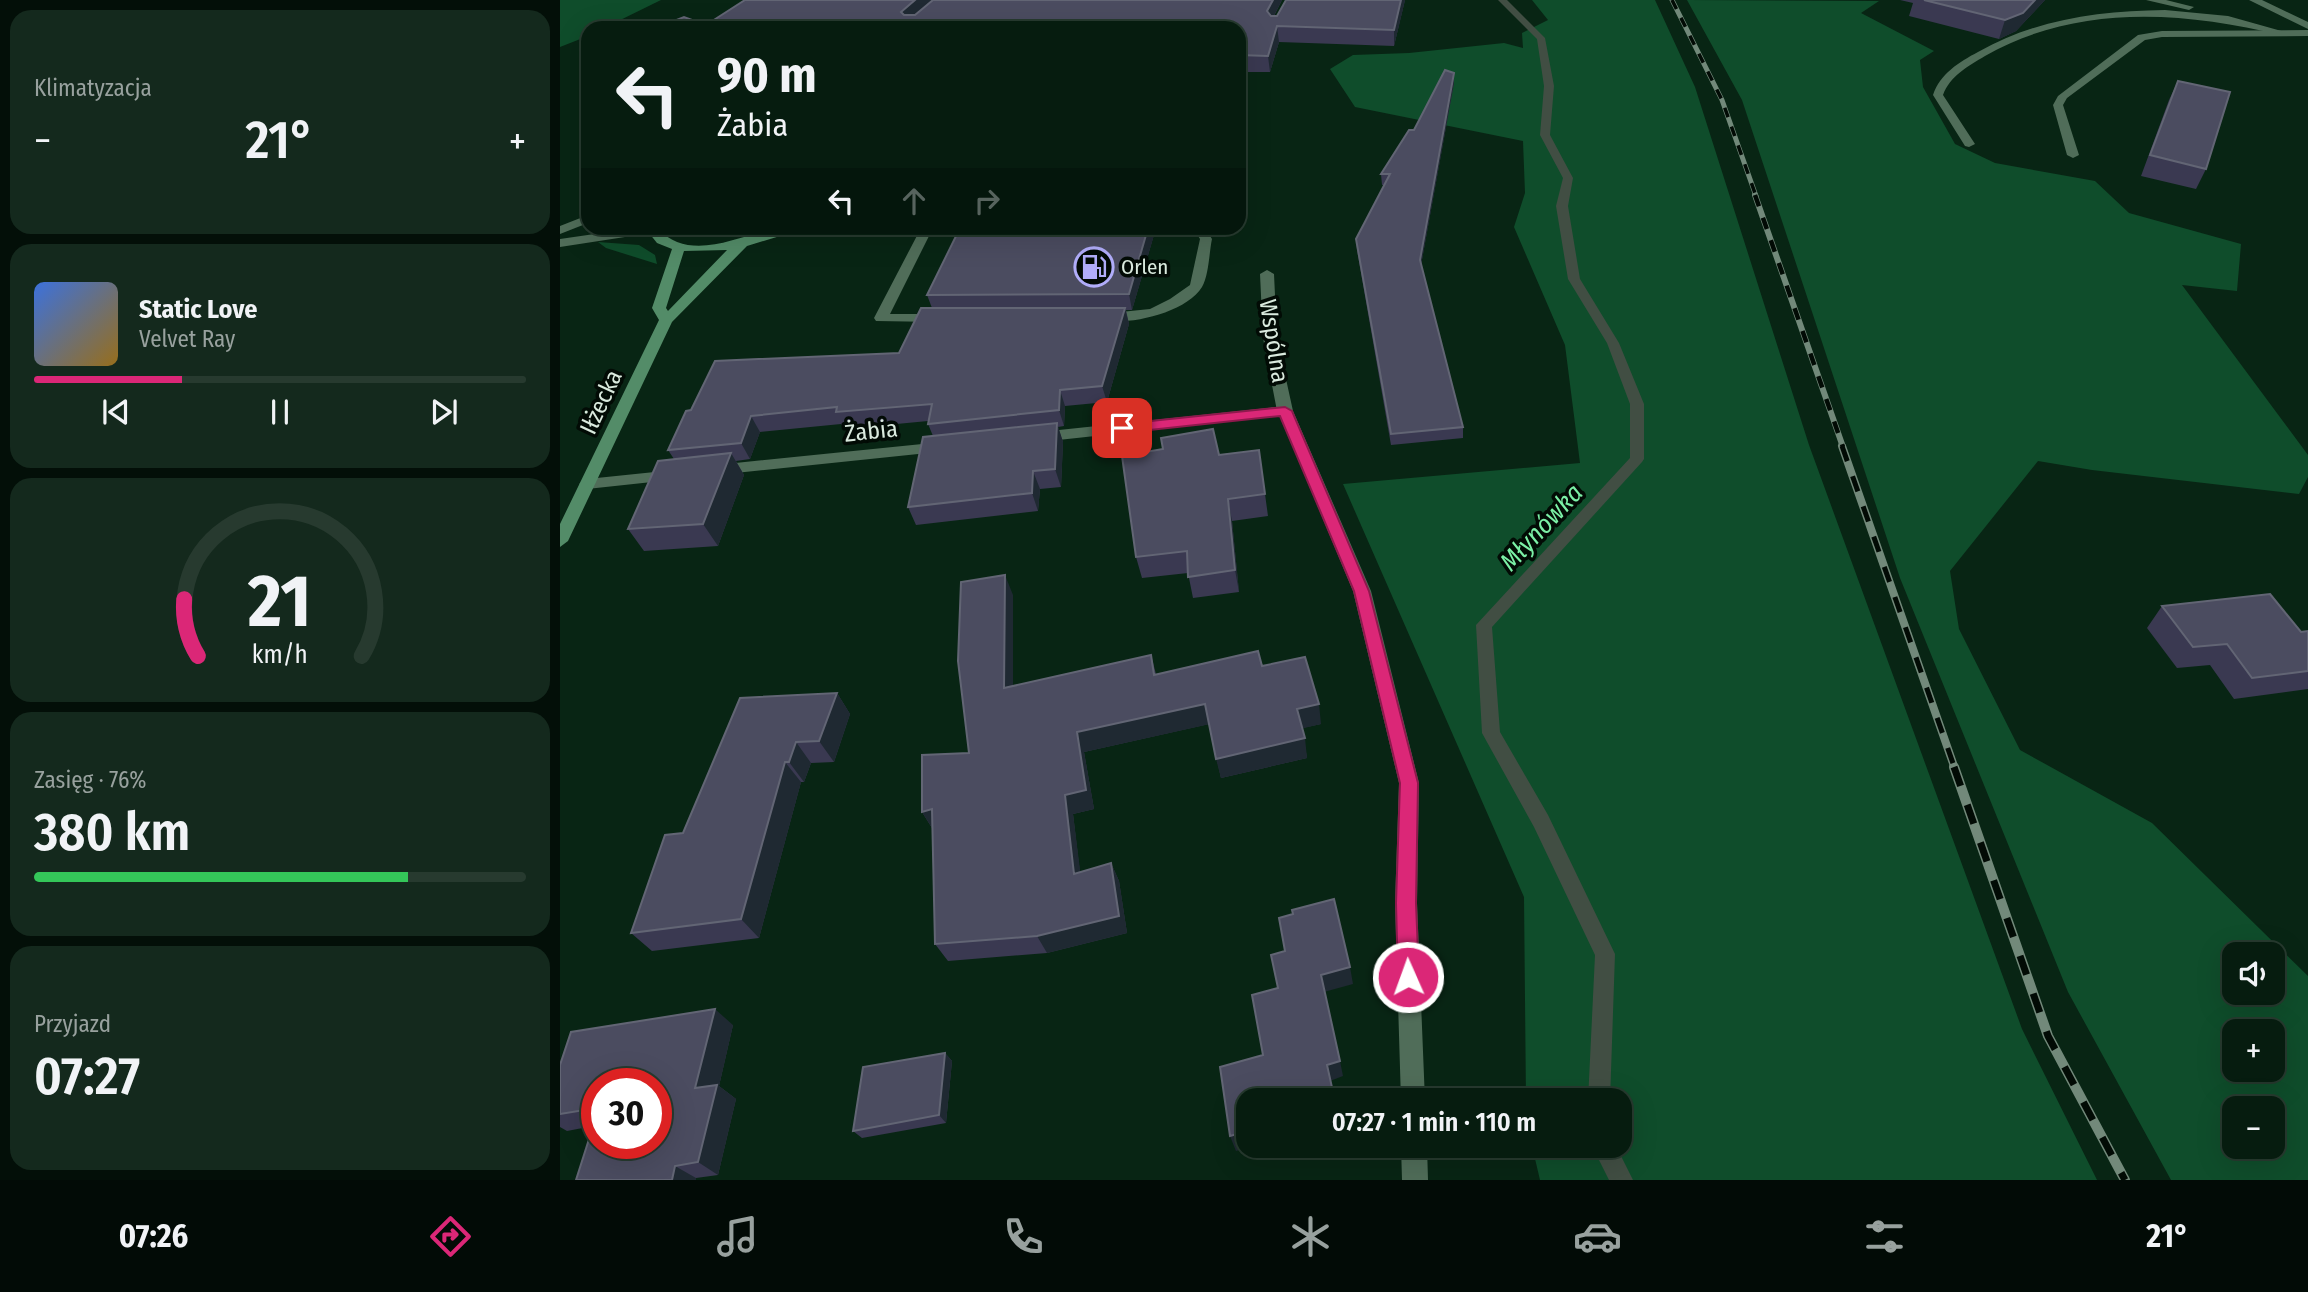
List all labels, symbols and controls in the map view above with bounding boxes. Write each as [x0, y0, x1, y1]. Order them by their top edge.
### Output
text: 90 m [717, 46, 817, 105]
icon: left [602, 49, 693, 140]
text: Klimatyzacja [34, 74, 152, 102]
text: Żabia [717, 106, 788, 144]
text: 21° [245, 109, 314, 172]
text: − [34, 118, 51, 164]
text: + [509, 118, 526, 164]
icon: left [822, 182, 860, 220]
icon: ahead [895, 182, 933, 220]
icon: right [968, 182, 1006, 220]
fuel station icon: Orlen [1073, 246, 1115, 288]
place label: Orlen [1121, 254, 1168, 280]
text: Static Love [139, 294, 257, 325]
street label: Wspólna [1254, 297, 1294, 385]
text: Velvet Ray [139, 325, 235, 353]
street label: Iłżecka [574, 366, 628, 438]
icon: previous [97, 393, 135, 431]
icon: pause [261, 393, 299, 431]
icon: next [425, 393, 463, 431]
pin [1092, 398, 1152, 458]
icon: arrive [1103, 409, 1141, 447]
street label: Żabia [843, 414, 899, 448]
water label: Młynówka [1493, 477, 1589, 577]
text: 21 [247, 558, 312, 645]
text: km/h [252, 640, 308, 670]
text: Zasięg · 76% [34, 766, 147, 794]
text: 380 km [34, 801, 190, 864]
position arrow [1371, 940, 1445, 1014]
map controls [2222, 942, 2285, 1159]
button: sound [2222, 942, 2285, 1005]
text: Przyjazd [34, 1010, 111, 1038]
button: + [2222, 1019, 2285, 1082]
text: 07:27 [34, 1045, 140, 1108]
speed limit sign: 30 [581, 1068, 672, 1159]
button: − [2222, 1096, 2285, 1159]
text: 07:27 · 1 min · 110 m [1332, 1107, 1536, 1138]
icon: directions [426, 1212, 475, 1261]
icon: music [713, 1212, 762, 1261]
icon: phone [999, 1212, 1048, 1261]
icon: climate [1286, 1212, 1335, 1261]
icon: car [1573, 1212, 1622, 1261]
icon: filters [1860, 1212, 1909, 1261]
text: 07:26 [119, 1217, 188, 1255]
text: 21° [2146, 1217, 2189, 1255]

